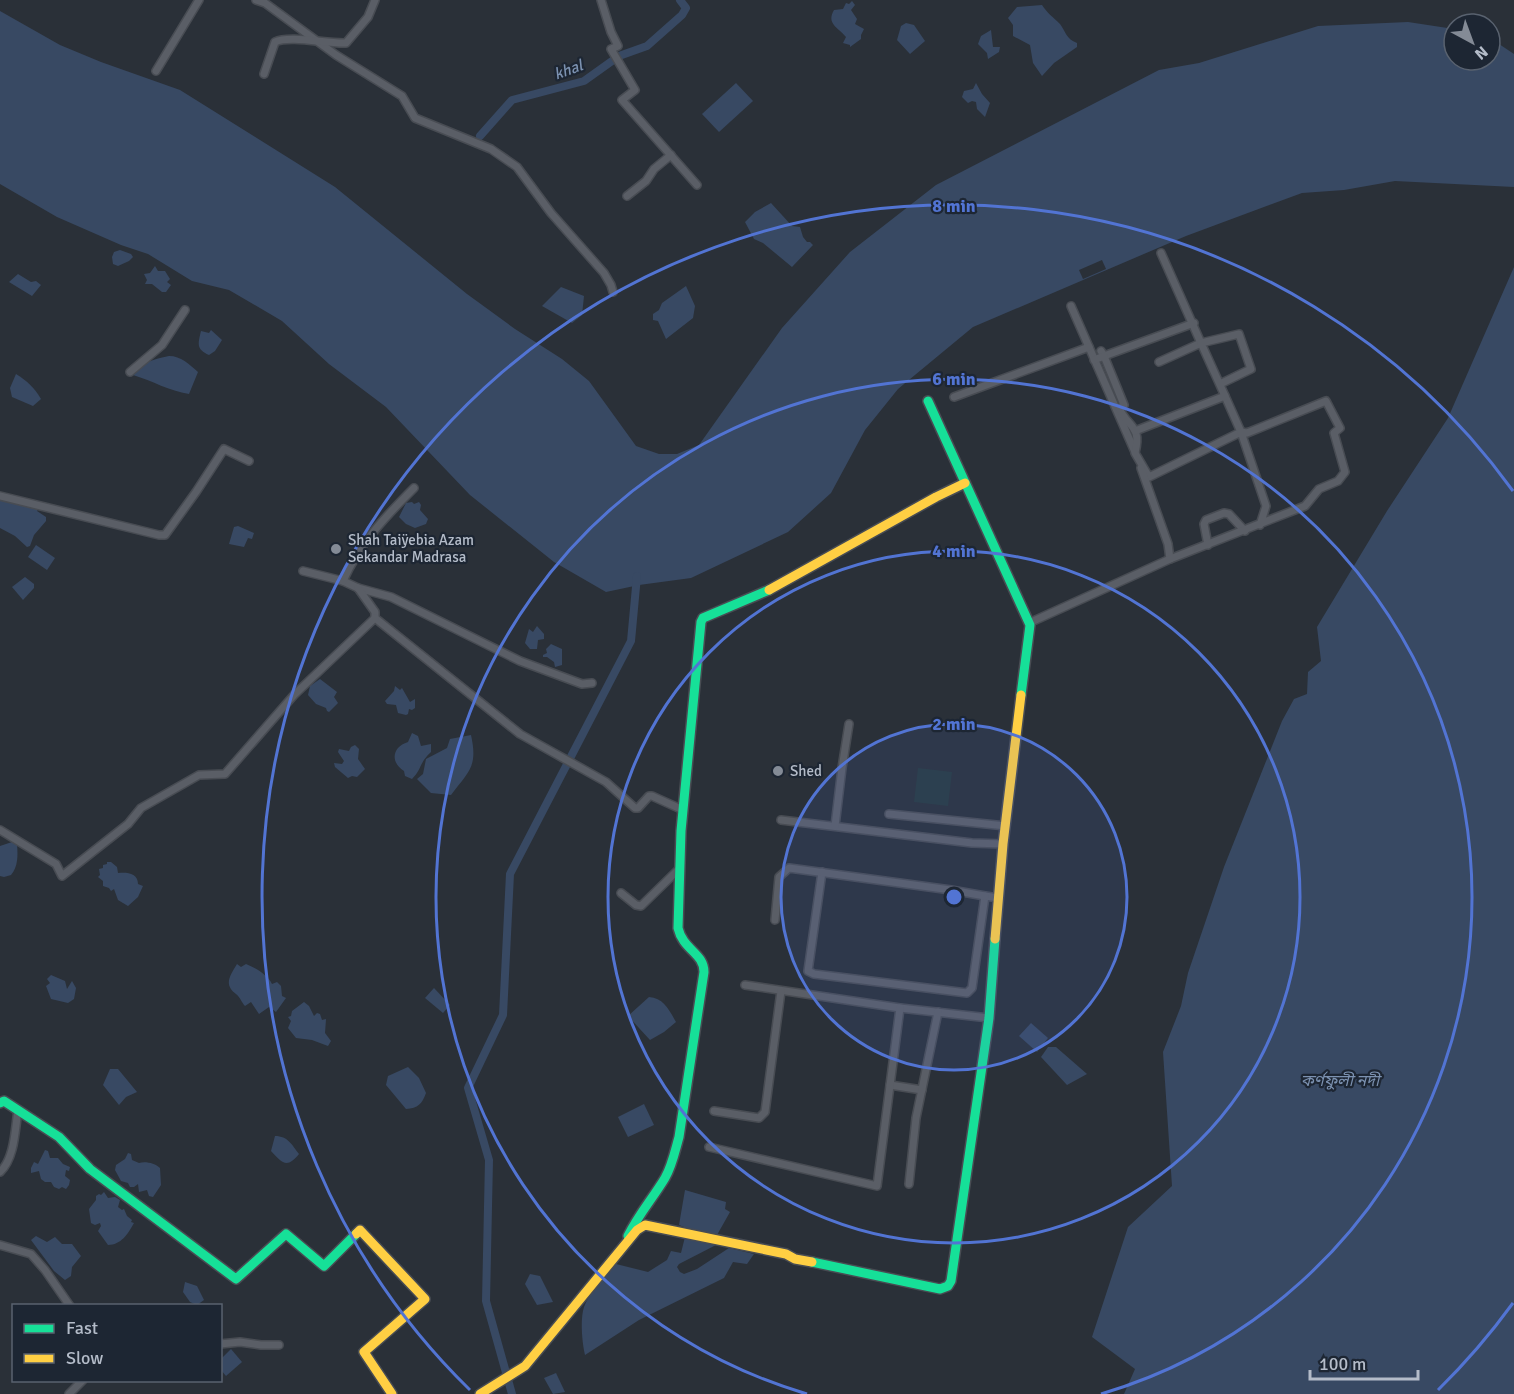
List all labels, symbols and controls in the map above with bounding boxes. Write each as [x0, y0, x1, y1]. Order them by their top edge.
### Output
north arrow [1442, 12, 1502, 72]
text: N [1470, 41, 1492, 64]
water label: khal [551, 55, 587, 84]
text: 8 min [932, 195, 976, 217]
text: 6 min [932, 368, 976, 390]
place label: Shah Taiÿebia Azam Sekandar Madrasa [348, 531, 474, 566]
text: 4 min [932, 540, 976, 562]
marker: Shah Taiÿebia Azam Sekandar Madrasa [329, 542, 343, 556]
text: 2 min [932, 713, 976, 735]
place label: Shed [790, 762, 822, 780]
marker: Shed [771, 764, 785, 778]
centre of rings [944, 887, 964, 907]
water label: কর্ণফুলী নদী [1301, 1071, 1382, 1091]
legend [12, 1304, 222, 1382]
text: Fast [66, 1317, 98, 1339]
scale bar [1310, 1343, 1418, 1381]
text: Slow [66, 1347, 103, 1369]
text: 100 m [1319, 1353, 1366, 1375]

